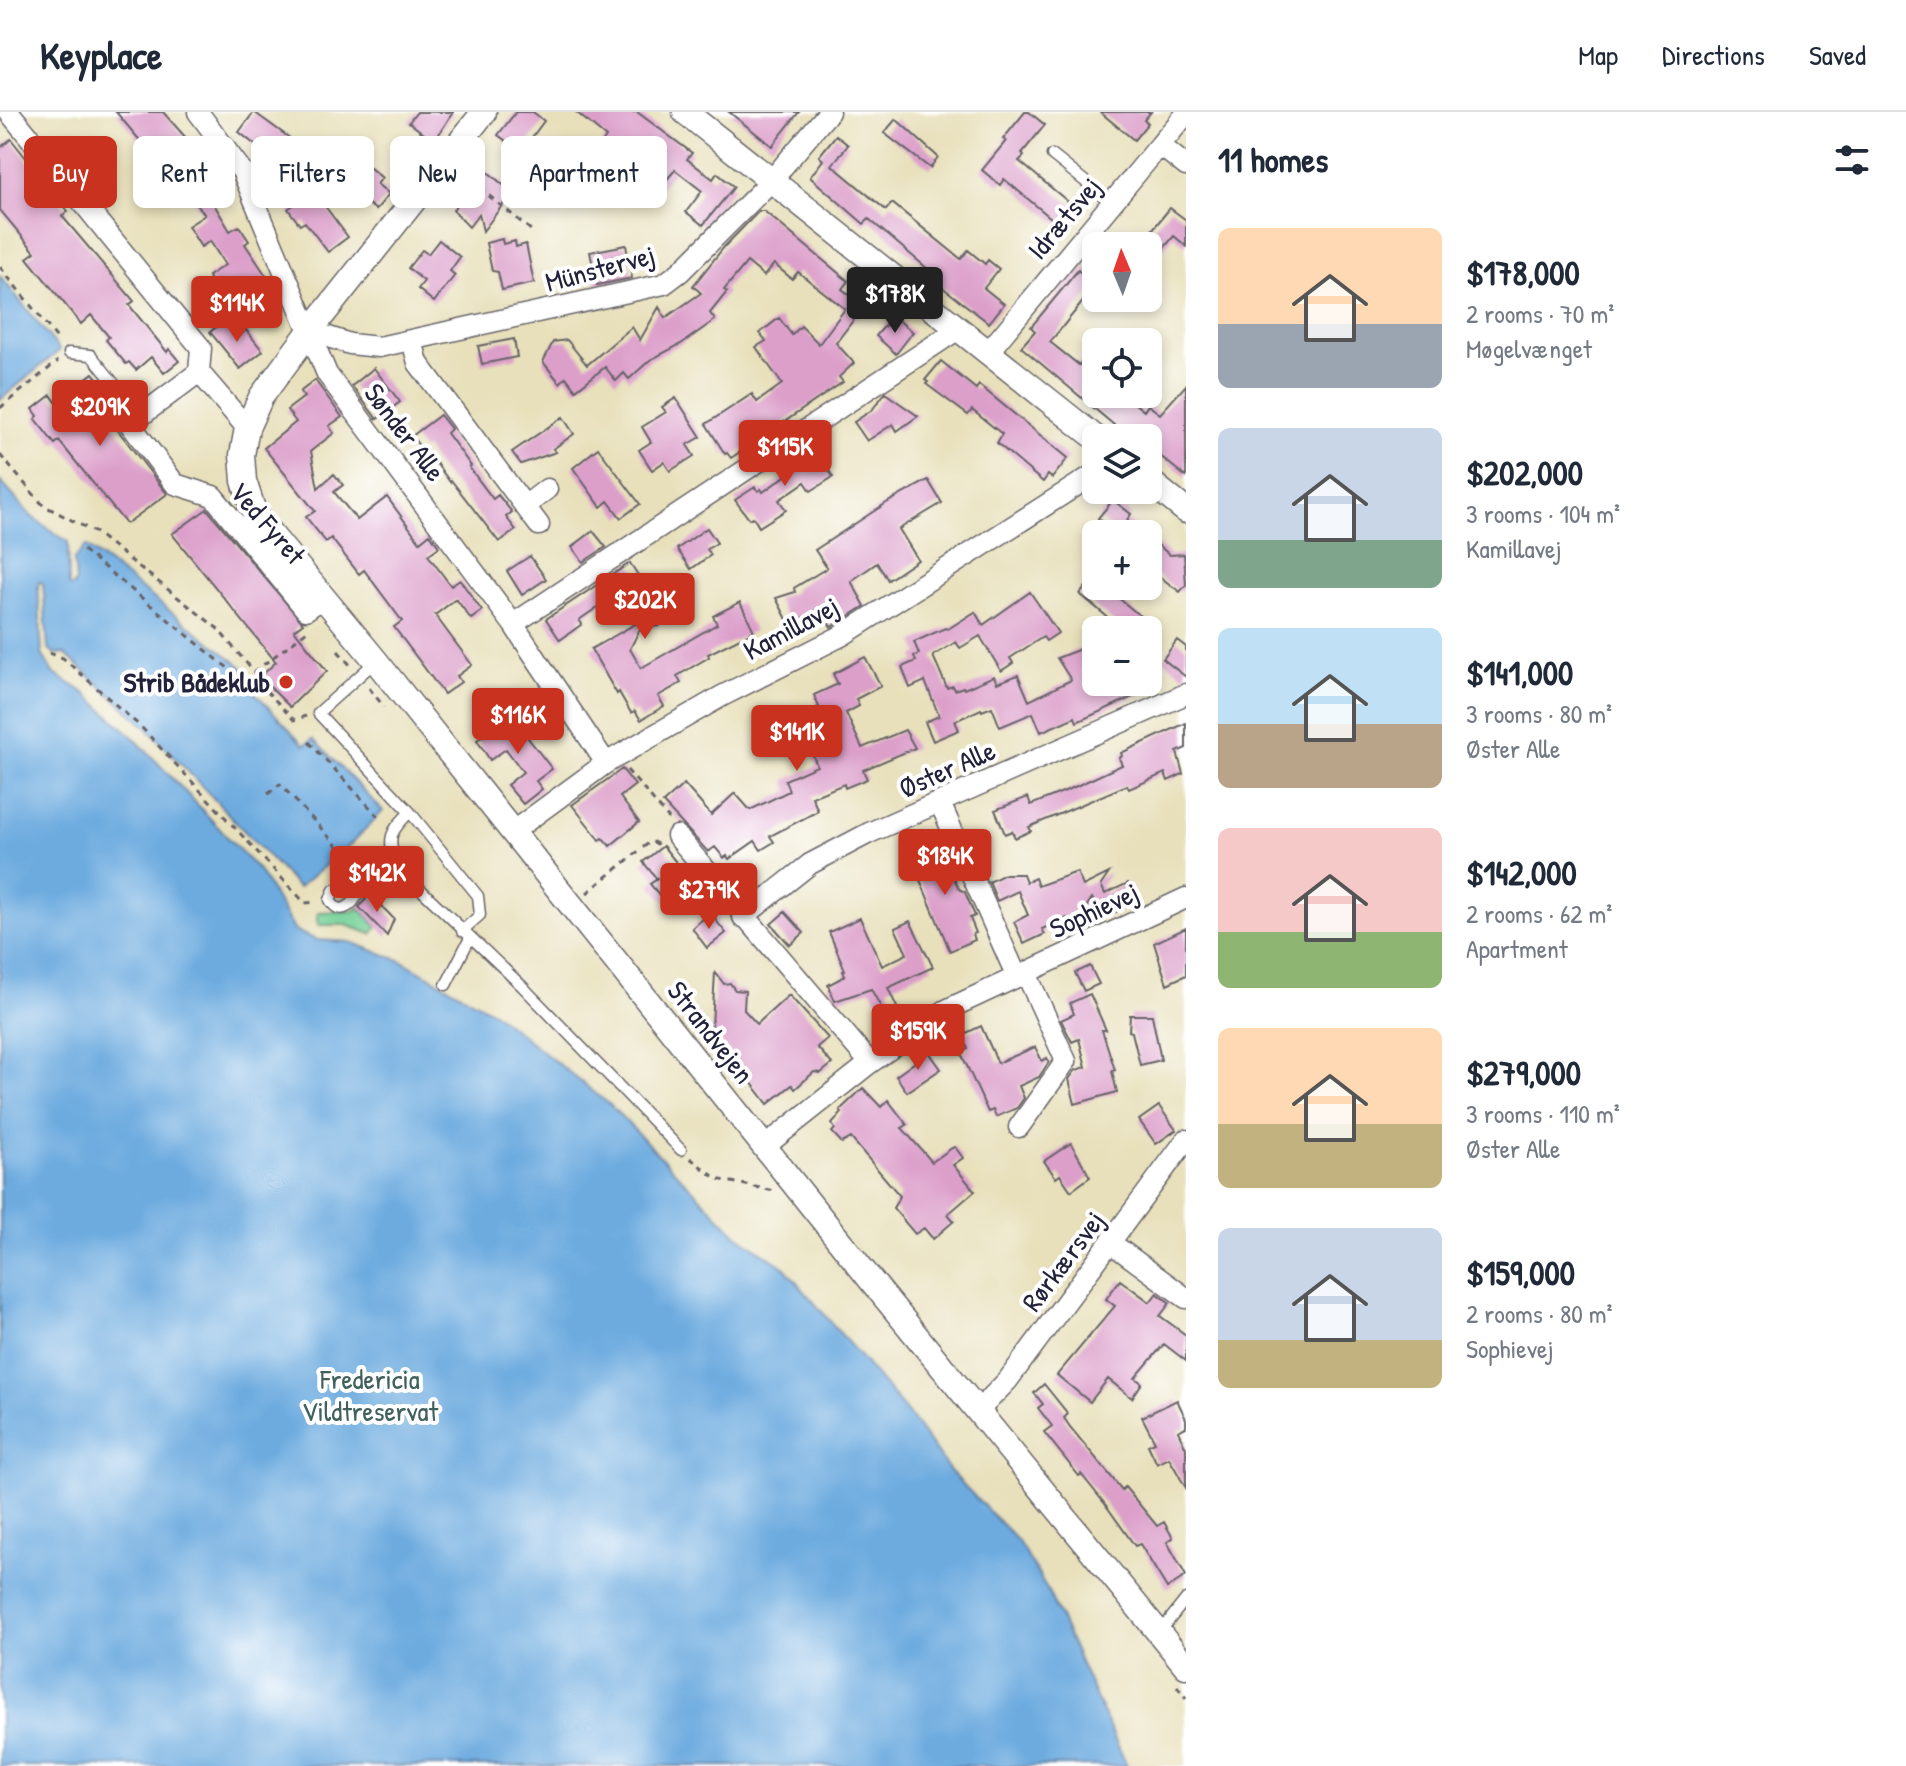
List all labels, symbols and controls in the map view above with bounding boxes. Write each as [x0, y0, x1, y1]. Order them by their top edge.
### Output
text: Keyplace [40, 29, 162, 81]
text: Map [1578, 36, 1618, 74]
text: Directions [1662, 36, 1765, 74]
text: Saved [1809, 36, 1866, 74]
chip: Buy [24, 136, 117, 208]
chip: Rent [133, 136, 235, 208]
chip: Filters [251, 136, 374, 208]
chip: New [390, 136, 485, 208]
chip: Apartment [501, 136, 667, 208]
text: 11 homes [1218, 137, 1328, 183]
icon: filters [1830, 138, 1874, 182]
street label: Idrætsvej [1018, 169, 1110, 267]
north arrow [1082, 232, 1162, 312]
map controls [1082, 232, 1162, 696]
street label: Münstervej [541, 235, 659, 301]
text: $178,000 [1466, 250, 1580, 296]
icon: home [1282, 260, 1378, 356]
pin: $178K [839, 267, 951, 335]
text: $178K [865, 275, 925, 310]
pin: $114K [181, 276, 293, 344]
text: $114K [209, 284, 265, 319]
text: 2 rooms · 70 m² [1466, 296, 1614, 331]
button: locate [1082, 328, 1162, 408]
text: Møgelvænget [1466, 331, 1592, 366]
street label: Sønder Alle [356, 375, 454, 489]
pin: $209K [44, 380, 156, 448]
text: $209K [70, 388, 130, 423]
pin: $115K [729, 420, 841, 488]
button: layers [1082, 424, 1162, 504]
text: $115K [757, 428, 813, 463]
text: $202,000 [1466, 450, 1583, 496]
icon: home [1282, 460, 1378, 556]
street label: Ved Fyret [221, 474, 315, 573]
text: 3 rooms · 104 m² [1466, 496, 1620, 531]
button: + [1082, 520, 1162, 600]
text: Kamillavej [1466, 531, 1562, 566]
pin: $202K [589, 573, 701, 641]
text: $202K [614, 581, 676, 616]
street label: Kamillavej [737, 587, 845, 669]
button: − [1082, 616, 1162, 696]
text: $141,000 [1466, 650, 1573, 696]
icon: home [1282, 660, 1378, 756]
place label: Strib Bådeklub [123, 663, 270, 701]
marker: Strib Bådeklub [277, 673, 295, 691]
pin: $116K [462, 688, 574, 756]
text: $116K [490, 696, 546, 731]
text: 3 rooms · 80 m² [1466, 696, 1612, 731]
pin: $141K [741, 705, 853, 773]
text: $141K [769, 713, 825, 748]
street label: Øster Alle [893, 731, 1001, 807]
text: Øster Alle [1466, 731, 1560, 766]
pin: $184K [889, 829, 1001, 897]
text: $184K [916, 837, 974, 872]
pin: $142K [321, 846, 433, 914]
text: $142,000 [1466, 850, 1577, 896]
text: $142K [348, 854, 406, 889]
icon: home [1282, 860, 1378, 956]
pin: $279K [653, 863, 765, 931]
text: $279K [678, 871, 740, 906]
street label: Sophievej [1043, 873, 1145, 947]
text: 2 rooms · 62 m² [1466, 896, 1612, 931]
text: Apartment [1466, 931, 1568, 966]
street label: Strandvejen [659, 973, 763, 1091]
pin: $159K [862, 1004, 974, 1072]
text: $159K [890, 1012, 946, 1047]
text: $279,000 [1466, 1050, 1581, 1096]
icon: home [1282, 1060, 1378, 1156]
text: 3 rooms · 110 m² [1466, 1096, 1620, 1131]
text: Øster Alle [1466, 1131, 1560, 1166]
street label: Rørkærsvej [1013, 1203, 1113, 1319]
text: $159,000 [1466, 1250, 1575, 1296]
icon: home [1282, 1260, 1378, 1356]
text: 2 rooms · 80 m² [1466, 1296, 1613, 1331]
text: Sophievej [1466, 1331, 1554, 1366]
park label: Fredericia Vildtreservat [302, 1360, 439, 1430]

